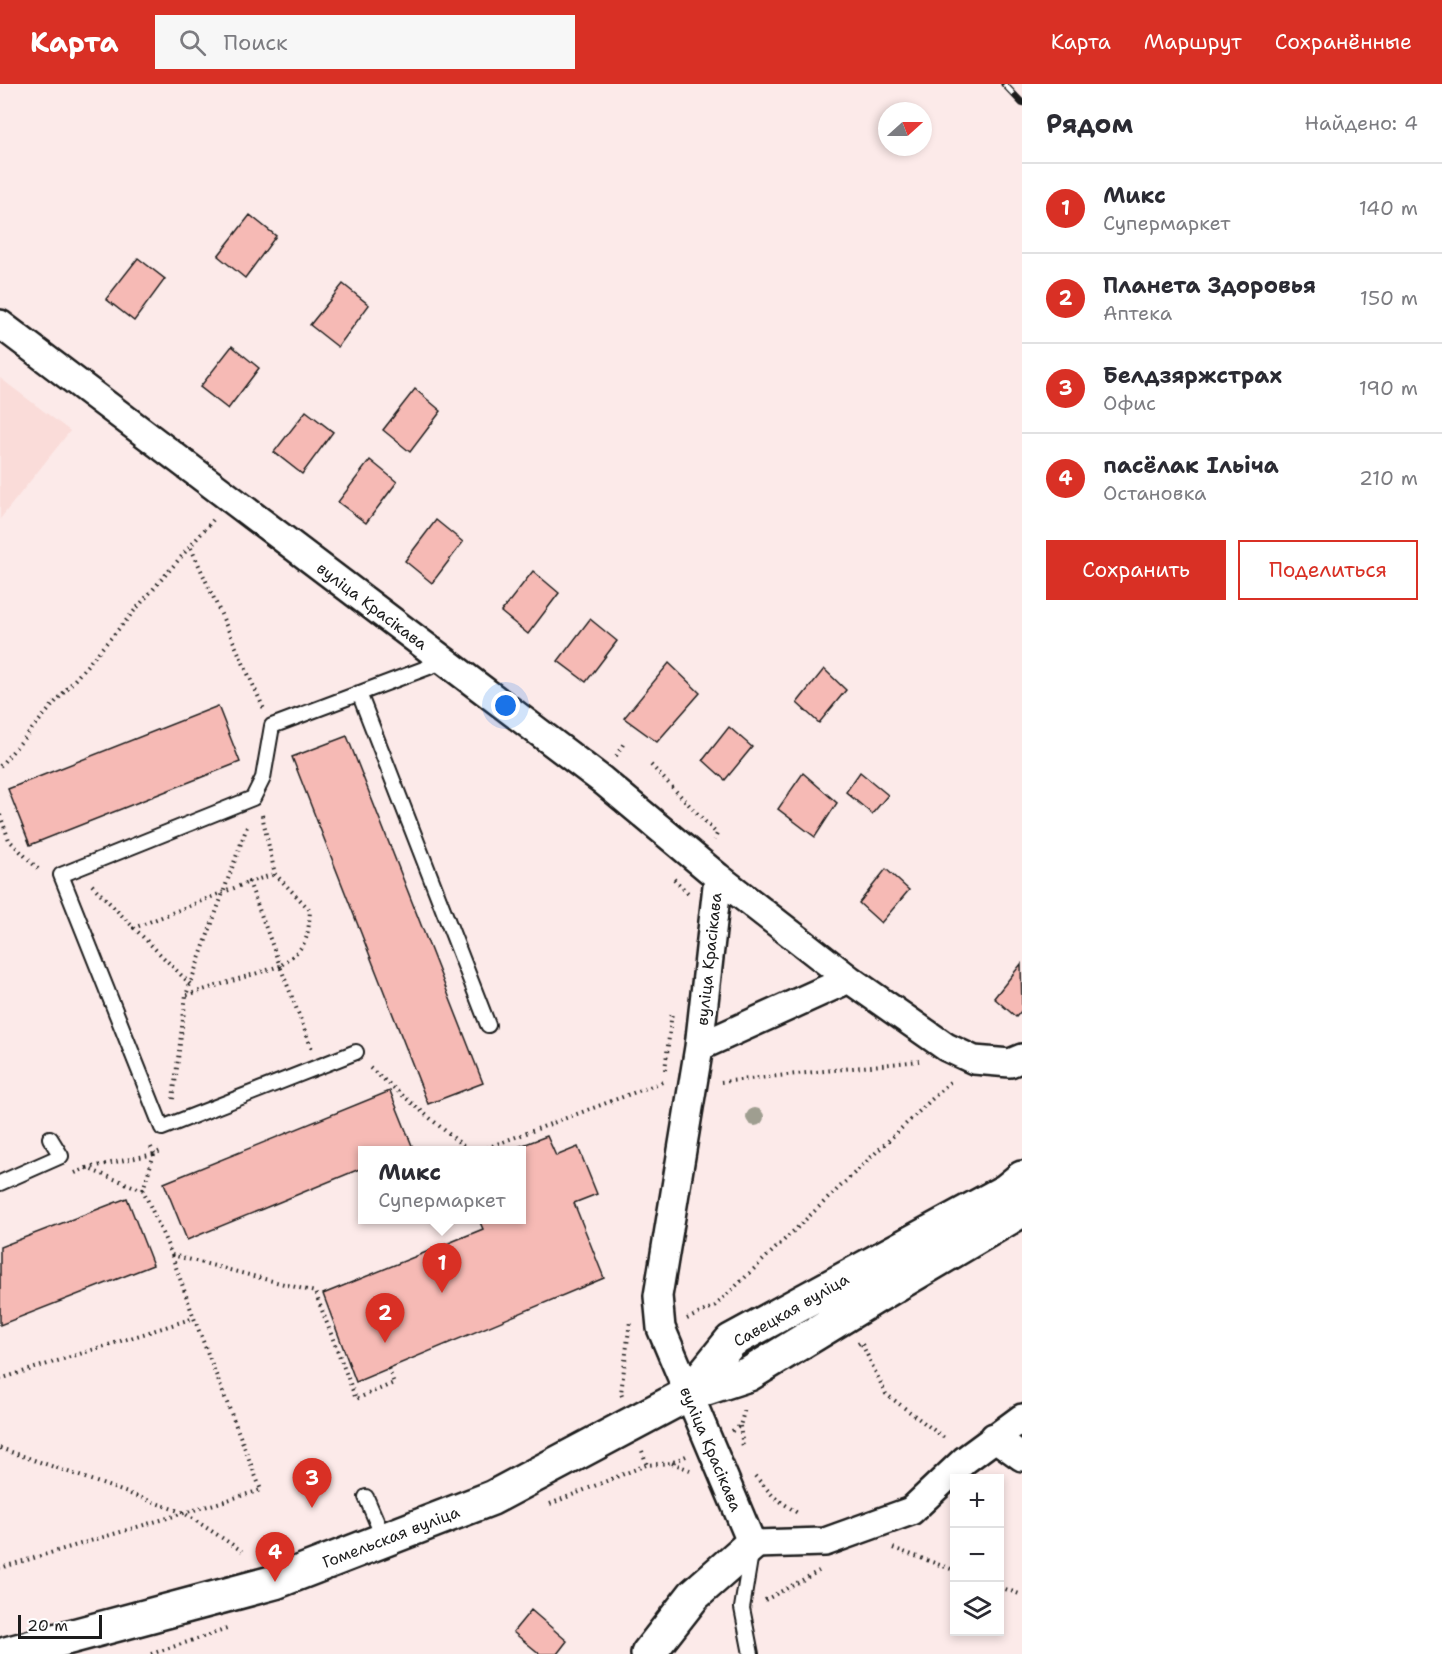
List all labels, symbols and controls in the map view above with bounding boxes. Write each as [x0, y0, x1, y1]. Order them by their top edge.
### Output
search box [155, 15, 575, 69]
text: Карта [30, 23, 119, 61]
icon: search [176, 26, 209, 59]
text: Поиск [224, 28, 288, 57]
text: Карта [1051, 28, 1111, 56]
text: Маршрут [1144, 28, 1242, 56]
text: Сохранённые [1275, 28, 1412, 56]
north arrow [878, 102, 932, 156]
text: Рядом [1046, 106, 1133, 141]
text: Найдено: 4 [1305, 110, 1418, 136]
text: Микс [1103, 181, 1166, 210]
text: 1 [1061, 195, 1070, 221]
text: 140 m [1359, 195, 1418, 221]
text: Супермаркет [1103, 210, 1230, 236]
text: Планета Здоровья [1103, 271, 1316, 300]
text: 2 [1059, 285, 1073, 311]
text: 150 m [1360, 285, 1418, 311]
text: Аптека [1103, 300, 1172, 326]
text: Белдзяржстрах [1103, 361, 1282, 390]
text: 3 [1059, 375, 1073, 401]
text: 190 m [1359, 375, 1418, 401]
text: Офис [1103, 390, 1156, 416]
text: пасёлак Ільіча [1103, 451, 1279, 480]
text: 4 [1059, 465, 1073, 491]
text: 210 m [1359, 465, 1418, 491]
text: Остановка [1103, 480, 1207, 506]
button: Сохранить [1046, 540, 1226, 600]
button: Поделиться [1238, 540, 1418, 600]
street label: вуліца Красікава [312, 557, 432, 655]
your location [491, 691, 520, 720]
street label: вуліца Красікава [692, 891, 726, 1026]
popup [358, 1146, 526, 1224]
text: Микс [378, 1158, 441, 1187]
text: Супермаркет [378, 1187, 506, 1213]
pin: 1 [422, 1244, 462, 1293]
street label: Савецкая вуліца [729, 1268, 853, 1352]
pin: 2 [366, 1294, 404, 1343]
street label: вуліца Красікава [675, 1383, 747, 1515]
pin: 3 [292, 1458, 332, 1508]
map controls [950, 1474, 1004, 1636]
button: + [950, 1474, 1004, 1528]
street label: Гомельская вуліца [319, 1501, 463, 1573]
button: − [950, 1528, 1004, 1582]
pin: 4 [256, 1532, 294, 1582]
button: layers [950, 1582, 1004, 1636]
scale bar [18, 1612, 102, 1640]
text: 20 m [27, 1615, 68, 1636]

